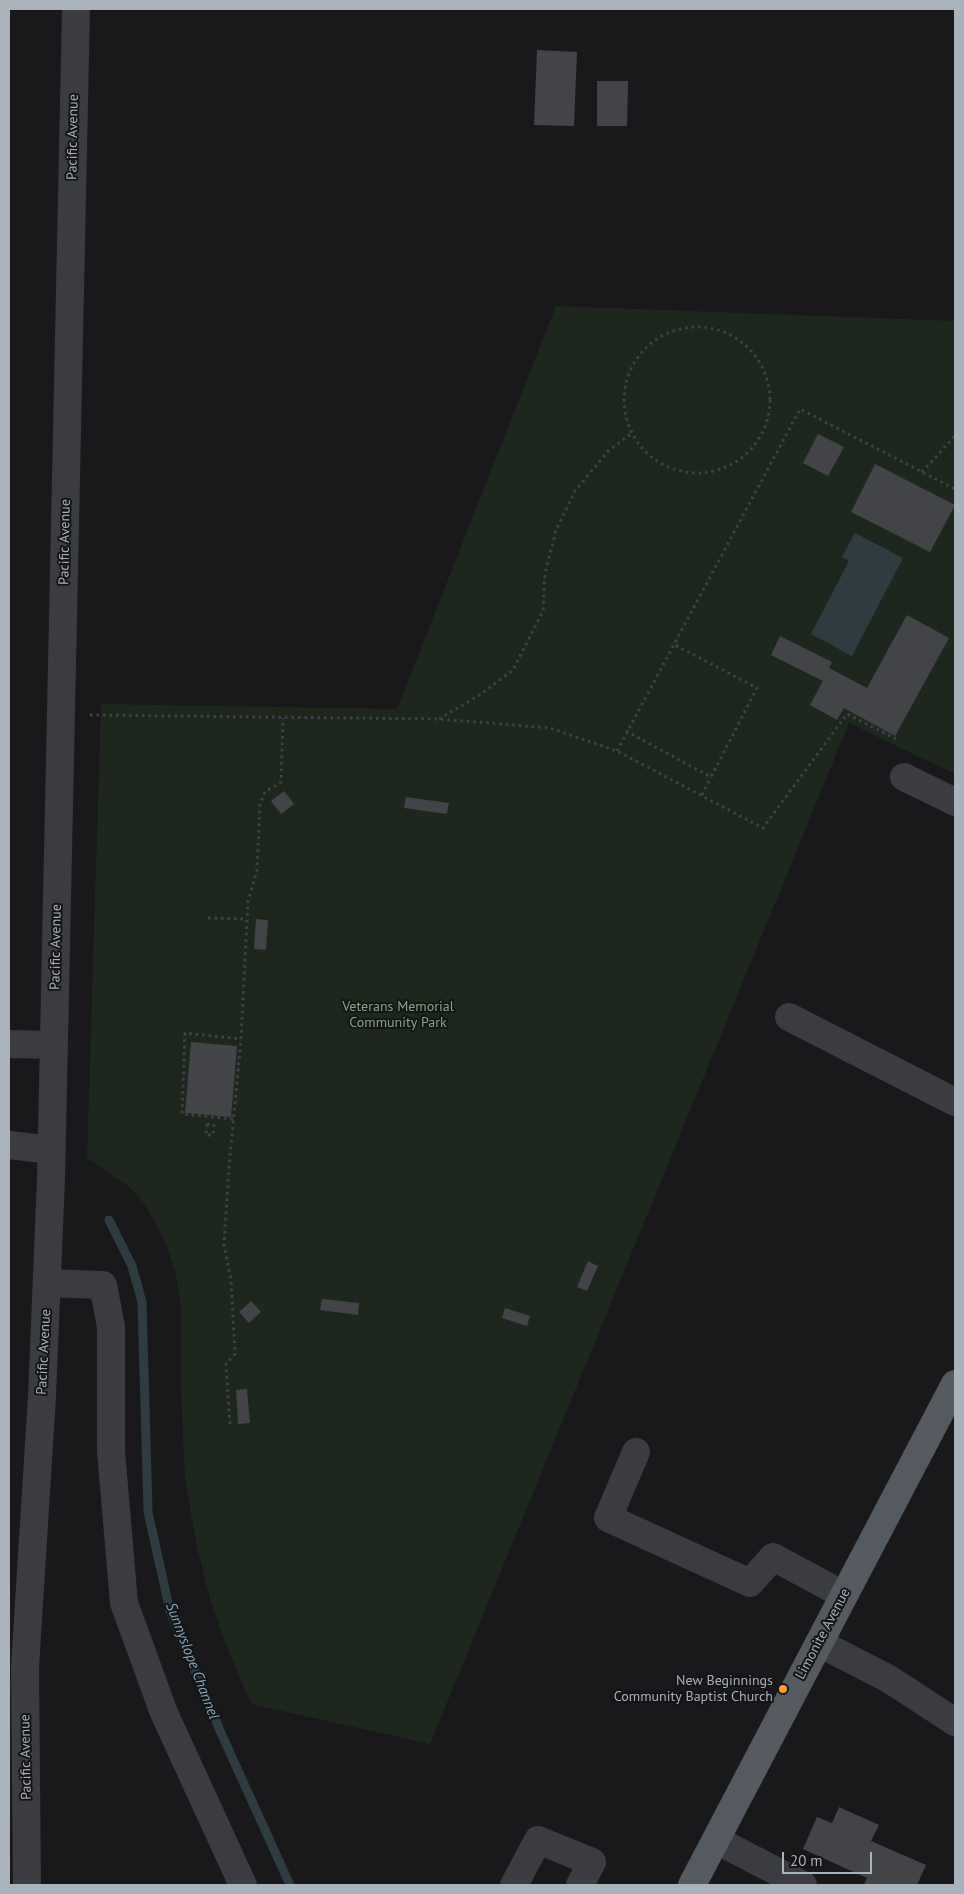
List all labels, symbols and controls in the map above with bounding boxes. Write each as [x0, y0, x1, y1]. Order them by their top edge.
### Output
street label: Pacific Avenue [64, 94, 82, 180]
street label: Pacific Avenue [56, 499, 74, 585]
street label: Pacific Avenue [47, 904, 65, 990]
park label: Veterans Memorial Community Park [342, 999, 454, 1032]
street label: Pacific Avenue [33, 1309, 55, 1395]
street label: Limonite Avenue [792, 1586, 854, 1682]
water label: Sunnyslope Channel [161, 1600, 223, 1722]
place label: New Beginnings Community Baptist Church [614, 1673, 773, 1705]
marker: New Beginnings Community Baptist Church [777, 1683, 789, 1695]
street label: Pacific Avenue [17, 1714, 35, 1800]
scale bar [784, 1842, 874, 1874]
text: 20 m [790, 1851, 823, 1870]

